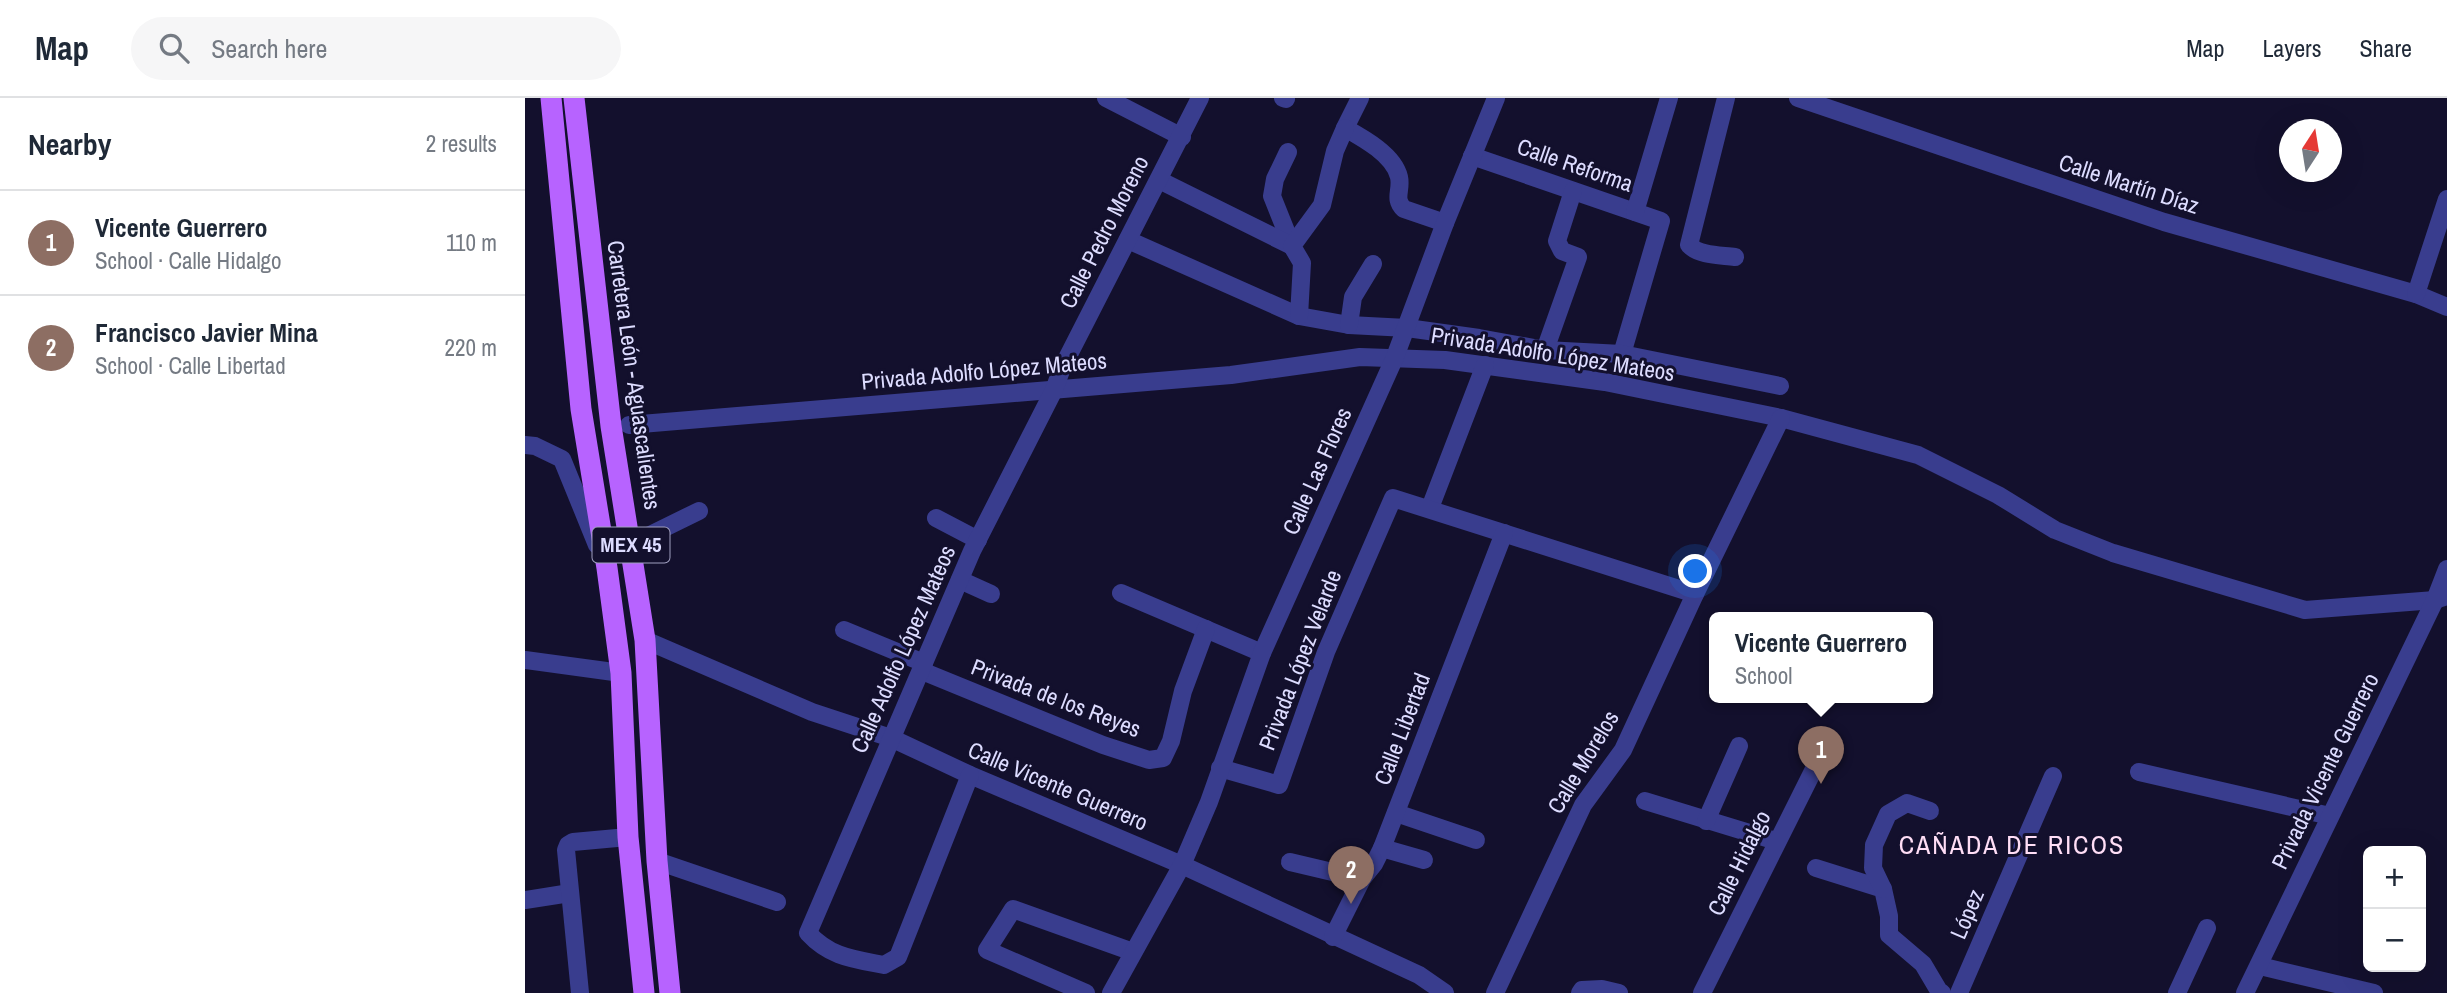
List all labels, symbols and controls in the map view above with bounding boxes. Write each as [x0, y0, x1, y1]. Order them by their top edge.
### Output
search box [131, 17, 621, 80]
text: Map [35, 26, 89, 70]
icon: search [155, 29, 193, 67]
text: Search here [211, 31, 327, 66]
text: Map [2186, 32, 2224, 64]
text: Layers [2262, 32, 2321, 64]
text: Share [2359, 32, 2412, 64]
north arrow [2279, 119, 2342, 182]
text: Nearby [28, 124, 111, 164]
text: 2 results [426, 128, 497, 159]
street label: Calle Reforma [1513, 130, 1638, 199]
street label: Calle Martín Díaz [2055, 146, 2203, 221]
street label: Calle Pedro Moreno [1052, 150, 1155, 314]
text: Vicente Guerrero [95, 210, 268, 245]
text: 1 [46, 227, 56, 258]
text: 110 m [446, 227, 497, 258]
street label: Carretera León - Aguascalientes [600, 238, 669, 512]
text: School · Calle Hidalgo [95, 245, 282, 276]
text: Francisco Javier Mina [95, 315, 318, 350]
street label: Privada Adolfo López Mateos [1429, 319, 1677, 388]
text: 2 [46, 332, 56, 363]
text: 220 m [445, 332, 497, 363]
street label: Privada Adolfo López Mateos [860, 344, 1108, 397]
text: School · Calle Libertad [95, 350, 286, 381]
street label: Calle Las Flores [1275, 402, 1358, 539]
road number: MEX 45 [593, 528, 669, 562]
street label: Calle Adolfo López Mateos [843, 540, 962, 758]
your location [1678, 554, 1712, 588]
street label: Privada López Velarde [1251, 565, 1348, 754]
popup [1709, 612, 1933, 703]
text: Vicente Guerrero [1735, 625, 1907, 660]
street label: Privada de los Reyes [967, 651, 1145, 744]
text: School [1735, 660, 1792, 691]
street label: Calle Libertad [1366, 668, 1437, 789]
street label: Privada Vicente Guerrero [2264, 668, 2386, 874]
street label: Calle Morelos [1540, 704, 1626, 819]
pin: 1 [1798, 726, 1844, 784]
street label: Calle Vicente Guerrero [964, 734, 1153, 837]
street label: Calle Hidalgo [1700, 805, 1777, 920]
district label: CAÑADA DE RICOS [1899, 827, 2125, 862]
pin: 2 [1328, 846, 1374, 904]
map controls [2363, 846, 2426, 972]
button: + [2363, 846, 2426, 909]
street label: López [1942, 884, 1991, 944]
button: − [2363, 909, 2426, 972]

